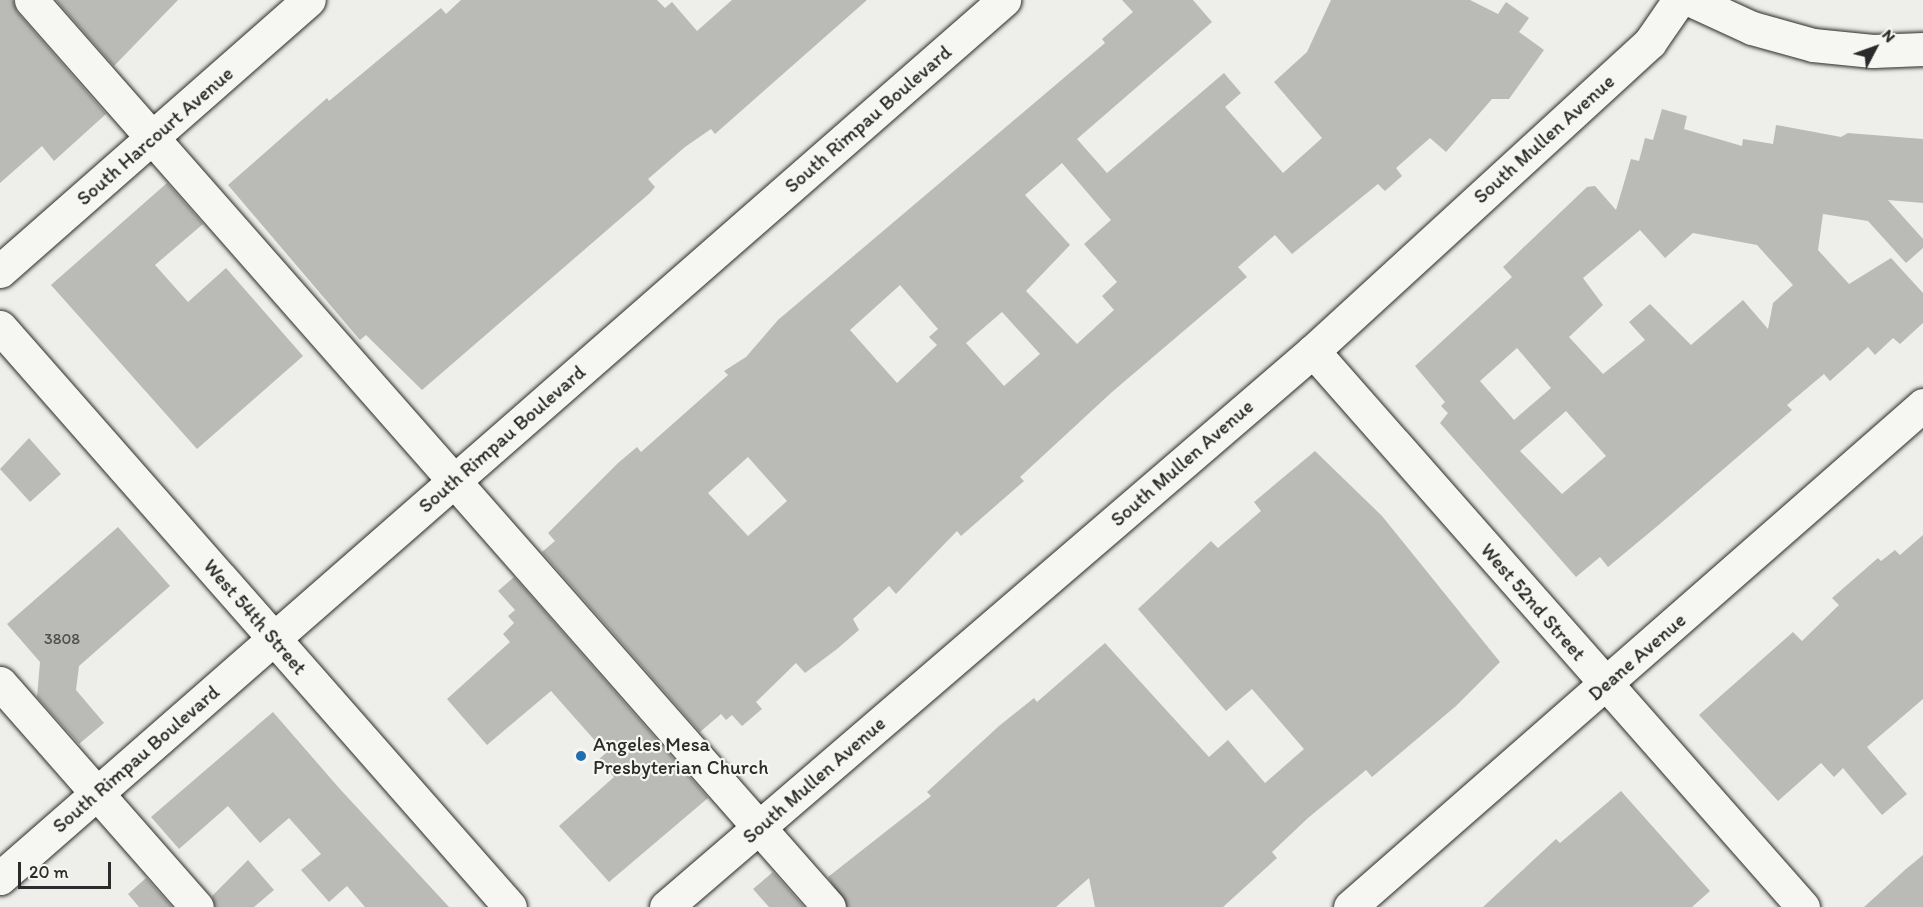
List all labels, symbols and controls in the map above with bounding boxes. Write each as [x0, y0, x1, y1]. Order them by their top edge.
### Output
north arrow [1845, 18, 1905, 78]
text: N [1878, 26, 1900, 46]
street label: South Rimpau Boulevard [780, 40, 956, 198]
street label: South Harcourt Avenue [72, 61, 238, 211]
street label: South Mullen Avenue [1469, 70, 1619, 208]
street label: South Rimpau Boulevard [414, 360, 590, 518]
street label: South Mullen Avenue [1106, 395, 1258, 531]
street label: West 52nd Street [1476, 539, 1590, 665]
street label: West 54th Street [199, 555, 311, 679]
street label: Deane Avenue [1584, 608, 1690, 706]
house number: 3808 [44, 629, 80, 649]
street label: South Rimpau Boulevard [48, 680, 224, 838]
street label: South Mullen Avenue [738, 712, 890, 848]
place label: Angeles Mesa Presbyterian Church [593, 732, 769, 779]
marker: Angeles Mesa Presbyterian Church [574, 749, 588, 763]
scale bar [21, 850, 114, 888]
text: 20 m [29, 861, 69, 883]

